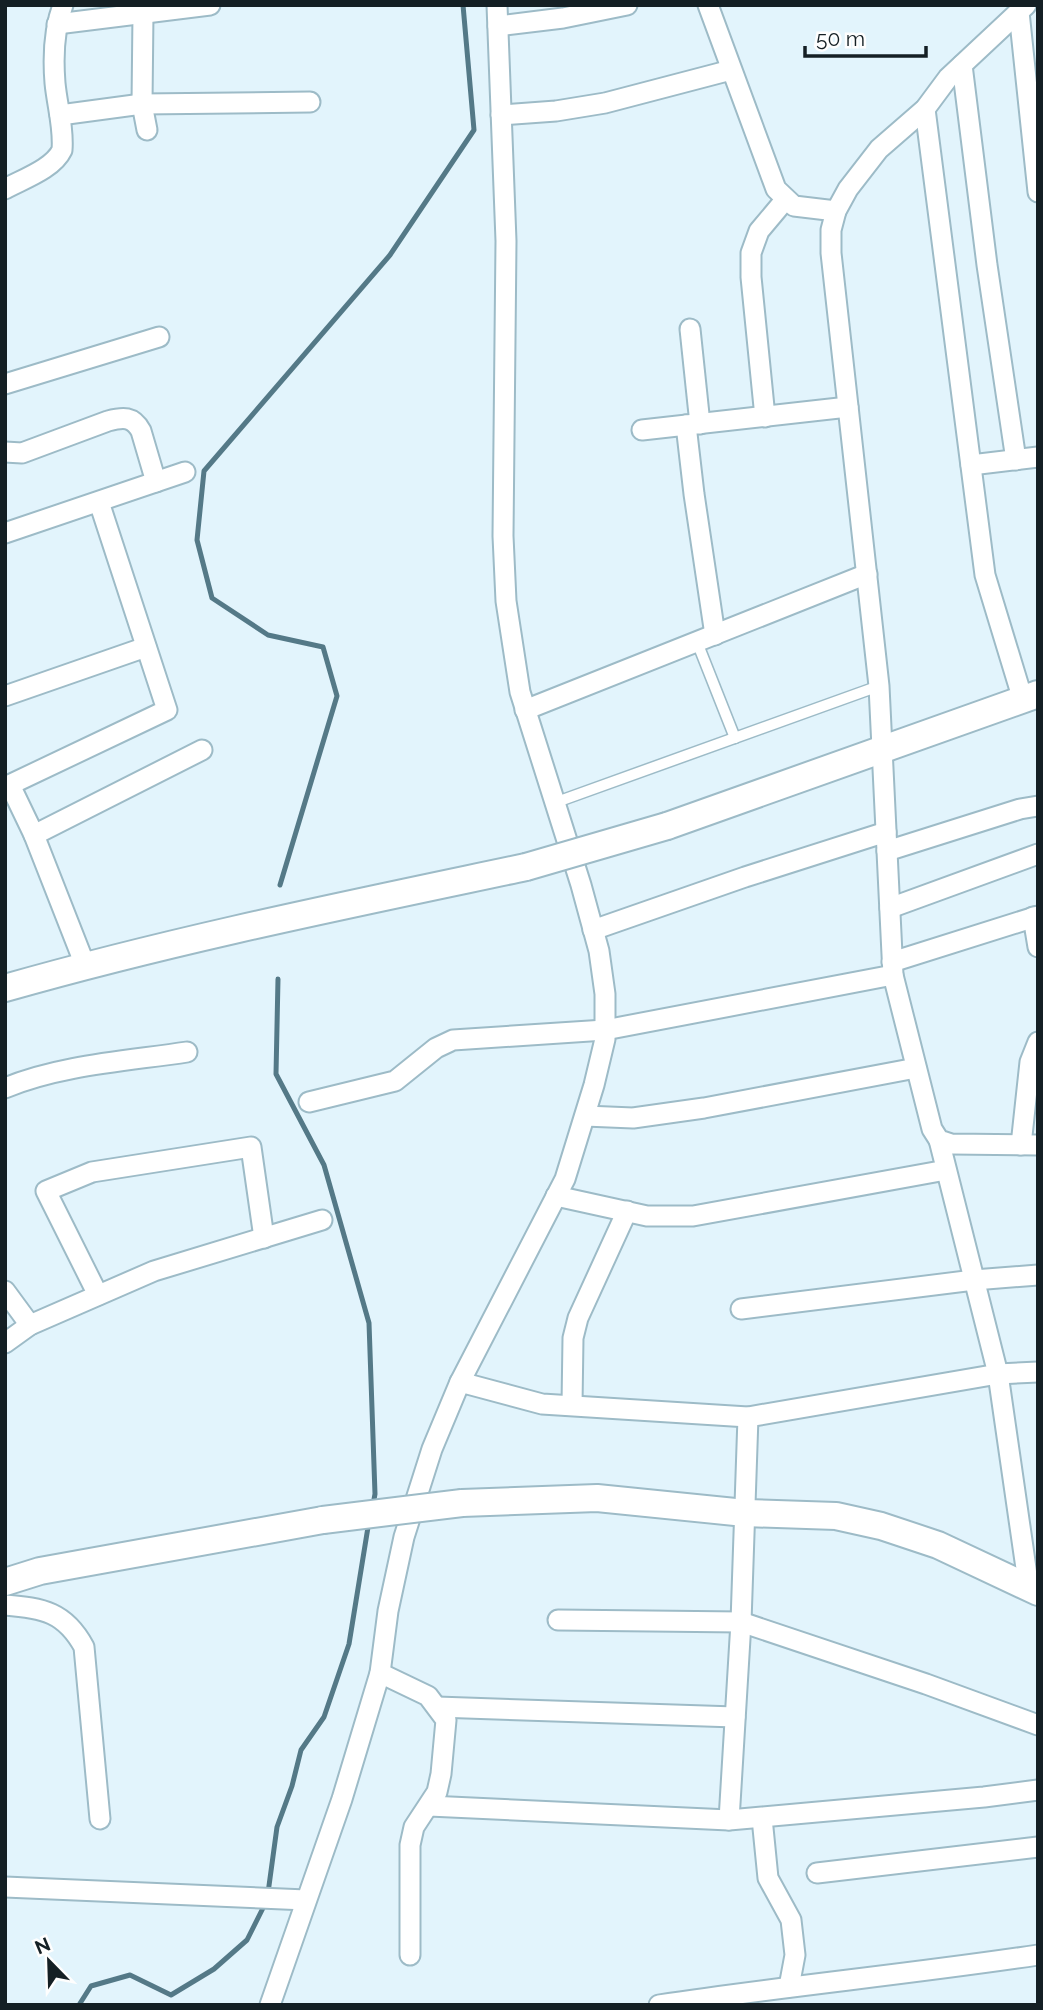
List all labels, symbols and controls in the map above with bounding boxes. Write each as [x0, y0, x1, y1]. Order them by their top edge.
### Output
scale bar [805, 14, 926, 58]
text: 50 m [816, 26, 865, 51]
north arrow [14, 1926, 84, 1996]
text: N [31, 1932, 53, 1958]

